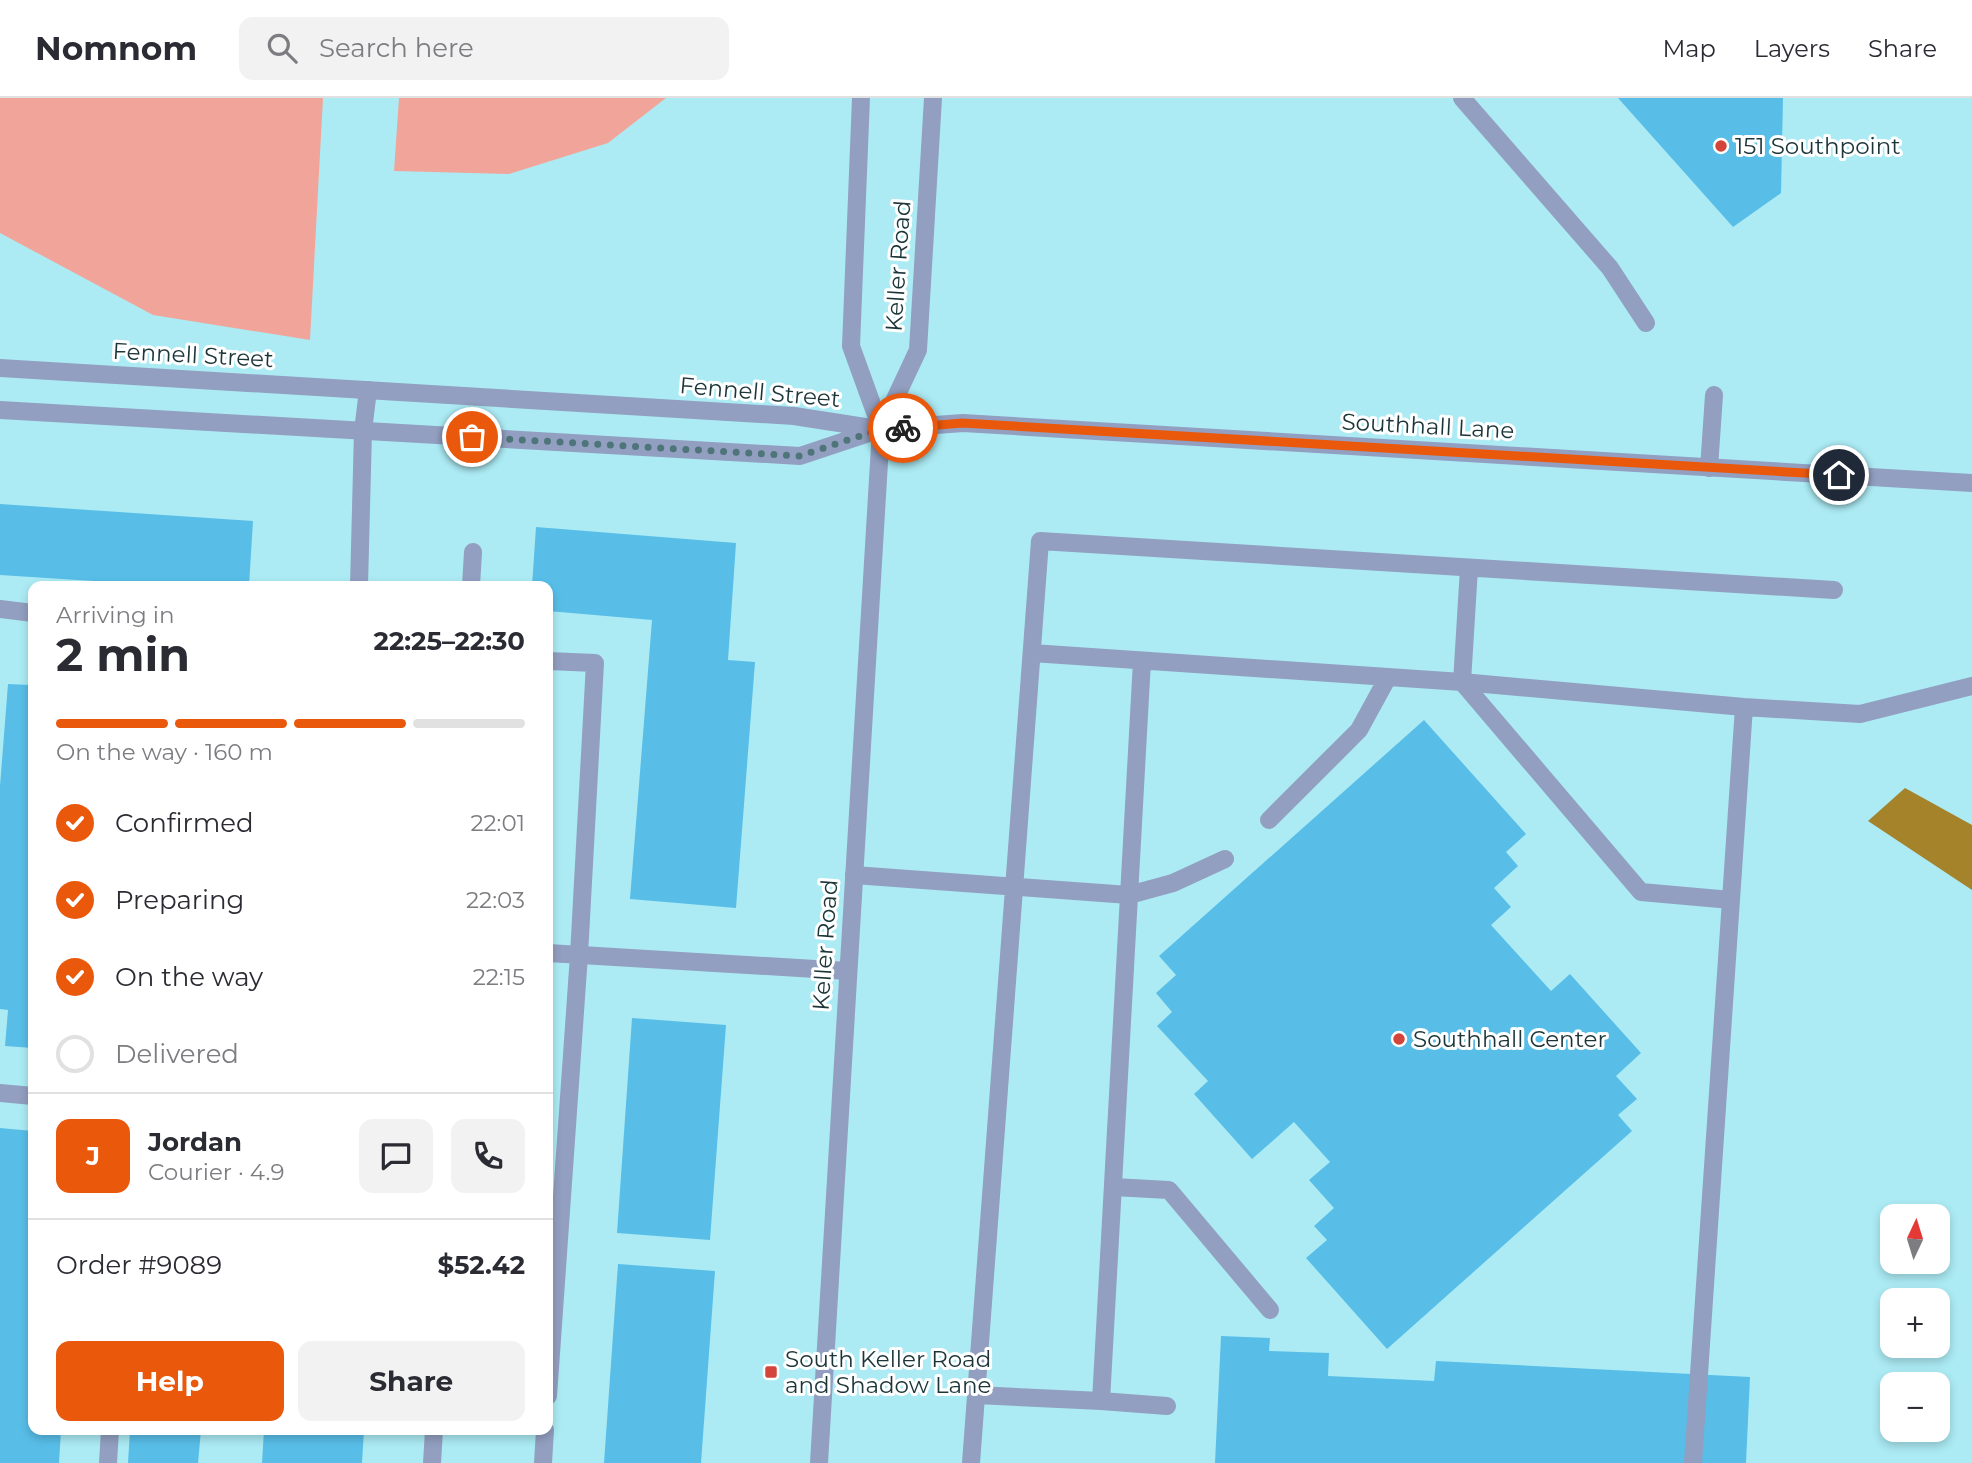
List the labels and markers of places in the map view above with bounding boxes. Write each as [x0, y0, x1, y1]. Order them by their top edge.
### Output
place label: 151 Southpoint [1735, 132, 1901, 160]
marker: 151 Southpoint [1713, 138, 1729, 154]
pin [442, 407, 502, 467]
pin [1809, 445, 1869, 505]
place label: Southhall Center [1413, 1025, 1607, 1053]
marker: Southhall Center [1391, 1031, 1407, 1047]
place label: South Keller Road and Shadow Lane [785, 1345, 991, 1399]
marker: South Keller Road and Shadow Lane [763, 1364, 779, 1380]

